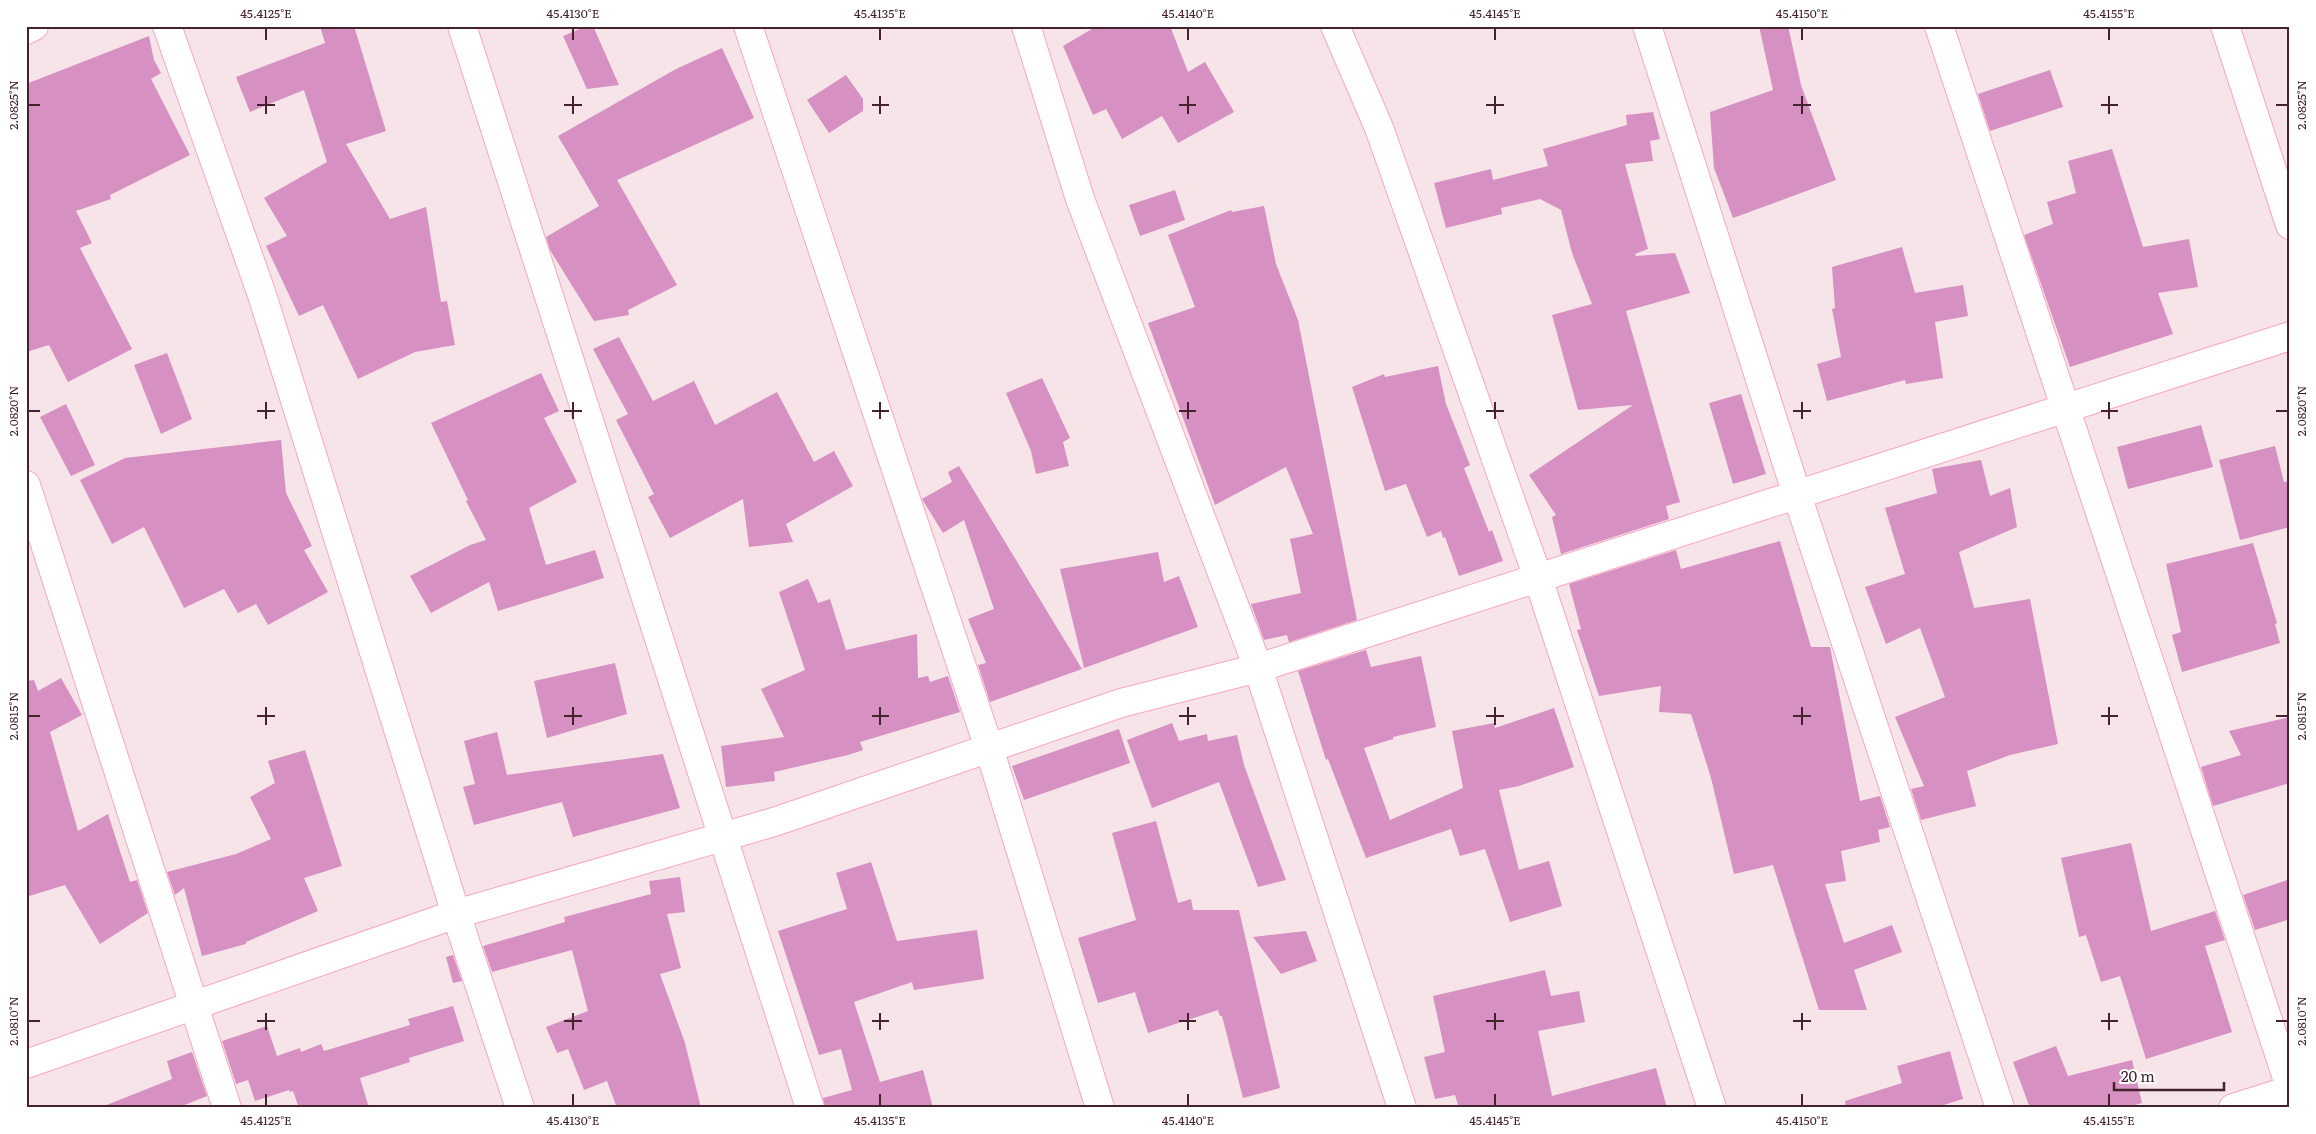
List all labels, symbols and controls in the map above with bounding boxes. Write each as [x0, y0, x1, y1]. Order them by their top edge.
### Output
text: 45.4125°E [240, 4, 292, 22]
text: 45.4130°E [547, 4, 600, 22]
text: 45.4135°E [854, 4, 906, 22]
text: 45.4140°E [1162, 4, 1215, 22]
text: 45.4145°E [1469, 4, 1521, 22]
text: 45.4150°E [1776, 4, 1829, 22]
text: 45.4155°E [2083, 4, 2135, 22]
text: 2.0825°N [4, 80, 22, 130]
text: 2.0825°N [2292, 80, 2310, 130]
text: 2.0820°N [4, 386, 22, 436]
text: 2.0820°N [2292, 386, 2310, 436]
text: 2.0815°N [4, 692, 22, 740]
text: 2.0815°N [2292, 692, 2310, 740]
text: 2.0810°N [4, 996, 22, 1046]
text: 2.0810°N [2292, 996, 2310, 1046]
scale bar [2114, 1059, 2224, 1091]
text: 20 m [2121, 1064, 2155, 1087]
text: 45.4125°E [240, 1111, 292, 1129]
text: 45.4130°E [547, 1111, 600, 1129]
text: 45.4135°E [854, 1111, 906, 1129]
text: 45.4140°E [1162, 1111, 1215, 1129]
text: 45.4145°E [1469, 1111, 1521, 1129]
text: 45.4150°E [1776, 1111, 1829, 1129]
text: 45.4155°E [2083, 1111, 2135, 1129]

